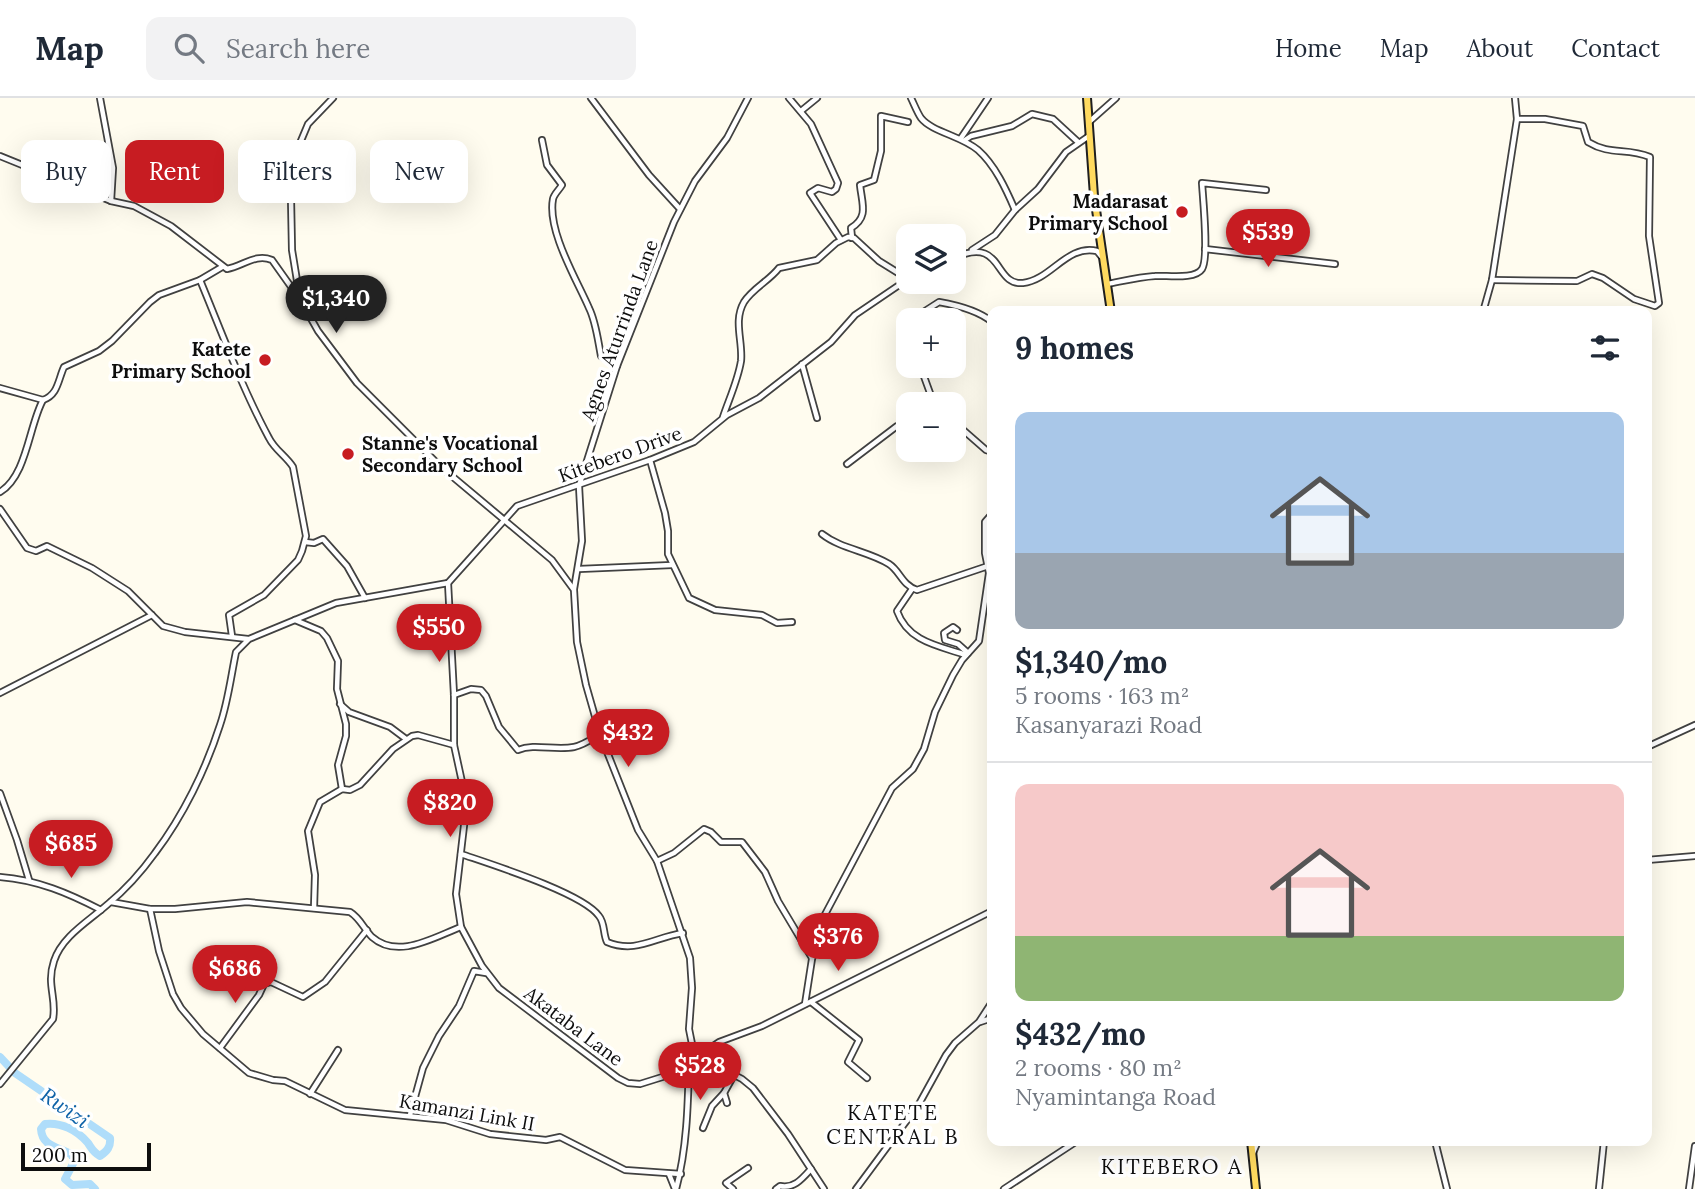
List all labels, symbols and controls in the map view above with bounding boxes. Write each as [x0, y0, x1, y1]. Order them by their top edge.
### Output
search box [146, 17, 636, 80]
text: Map [35, 27, 104, 69]
icon: search [170, 29, 208, 67]
text: Search here [226, 32, 370, 65]
text: Home [1275, 33, 1342, 64]
text: Map [1380, 33, 1429, 64]
text: About [1467, 33, 1533, 64]
text: Contact [1571, 33, 1660, 64]
chip: Buy [21, 140, 111, 203]
chip: Rent [125, 140, 224, 203]
chip: Filters [238, 140, 356, 203]
chip: New [370, 140, 468, 203]
place label: Madarasat Primary School [1028, 189, 1169, 235]
marker: Madarasat Primary School [1174, 204, 1190, 220]
pin: $539 [1227, 209, 1309, 269]
text: $539 [1242, 217, 1294, 246]
map controls [896, 224, 966, 462]
button: layers [896, 224, 966, 294]
street label: Agnes Aturrinda Lane [575, 236, 663, 425]
pin: $1,340 [279, 275, 393, 335]
text: $1,340 [302, 283, 370, 312]
button: + [896, 308, 966, 378]
text: 9 homes [1015, 329, 1134, 367]
icon: filters [1586, 329, 1624, 367]
place label: Katete Primary School [111, 337, 251, 383]
marker: Katete Primary School [257, 352, 273, 368]
button: − [896, 392, 966, 462]
street label: Kitebero Drive [555, 421, 685, 487]
place label: Stanne's Vocational Secondary School [362, 431, 538, 477]
marker: Stanne's Vocational Secondary School [340, 446, 356, 462]
icon: home [1257, 458, 1383, 584]
pin: $550 [398, 604, 480, 664]
text: $550 [413, 612, 466, 641]
text: $1,340/mo [1015, 643, 1167, 681]
text: 5 rooms · 163 m² [1015, 681, 1189, 710]
pin: $432 [587, 710, 669, 769]
text: Kasanyarazi Road [1015, 710, 1202, 739]
text: $432 [602, 717, 654, 746]
pin: $820 [409, 780, 491, 839]
text: $820 [423, 787, 477, 816]
pin: $685 [30, 820, 112, 880]
text: $685 [45, 828, 97, 857]
icon: home [1257, 830, 1383, 956]
pin: $376 [797, 914, 879, 973]
text: $376 [813, 921, 863, 950]
pin: $686 [194, 946, 276, 1005]
text: $686 [208, 953, 262, 982]
street label: Akataba Lane [519, 980, 628, 1071]
text: $432/mo [1015, 1015, 1146, 1053]
pin: $528 [659, 1042, 741, 1102]
text: $528 [674, 1050, 726, 1079]
text: 2 rooms · 80 m² [1015, 1053, 1182, 1082]
water label: Rwizi [36, 1081, 95, 1134]
text: Nyamintanga Road [1015, 1082, 1216, 1111]
street label: Kamanzi Link II [397, 1088, 537, 1136]
district label: KATETE CENTRAL B [826, 1099, 960, 1150]
scale bar [21, 1140, 150, 1172]
text: 200 m [32, 1143, 88, 1167]
district label: KITEBERO A [1101, 1153, 1243, 1180]

